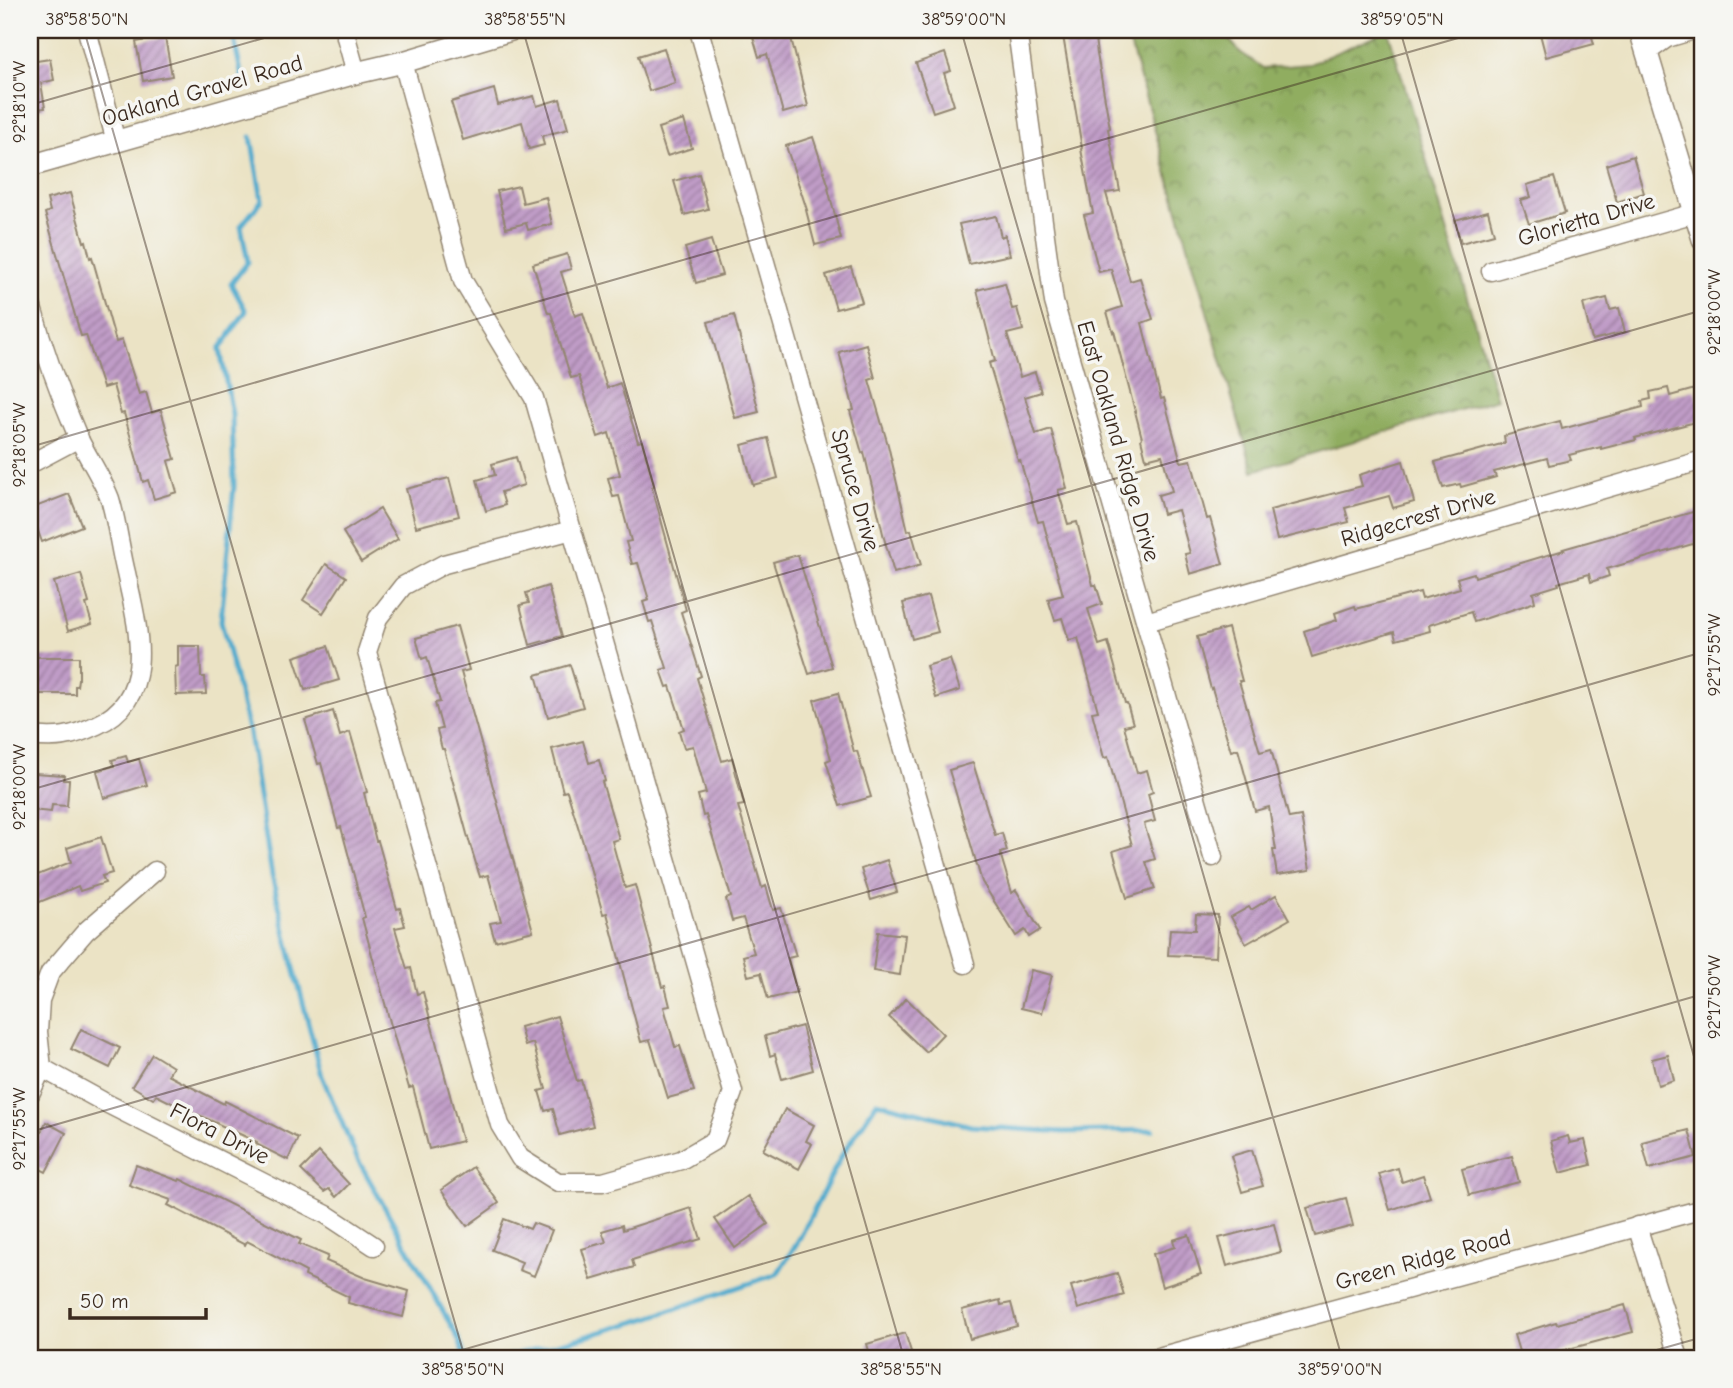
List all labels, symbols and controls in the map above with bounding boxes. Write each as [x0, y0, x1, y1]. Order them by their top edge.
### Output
text: 38°58'50"N [46, 9, 128, 30]
text: 38°58'55"N [484, 9, 566, 30]
text: 38°59'00"N [922, 9, 1006, 30]
text: 38°59'05"N [1360, 9, 1444, 30]
street label: Oakland Gravel Road [99, 49, 306, 132]
text: 92°18'10"W [9, 61, 30, 143]
street label: Glorietta Drive [1515, 187, 1658, 252]
text: 92°18'00"W [1704, 269, 1725, 355]
street label: East Oakland Ridge Drive [1071, 318, 1166, 564]
text: 92°18'05"W [9, 402, 30, 487]
street label: Spruce Drive [825, 426, 886, 554]
street label: Ridgecrest Drive [1338, 483, 1499, 552]
text: 92°17'55"W [1704, 613, 1725, 696]
text: 92°18'00"W [9, 744, 30, 830]
text: 92°17'50"W [1704, 955, 1725, 1039]
text: 92°17'55"W [9, 1087, 30, 1170]
street label: Flora Drive [165, 1097, 274, 1170]
street label: Green Ridge Road [1332, 1223, 1514, 1296]
scale bar [70, 1276, 206, 1320]
text: 50 m [80, 1289, 129, 1313]
text: 38°58'50"N [422, 1359, 504, 1380]
text: 38°58'55"N [860, 1359, 942, 1380]
text: 38°59'00"N [1298, 1359, 1382, 1380]

